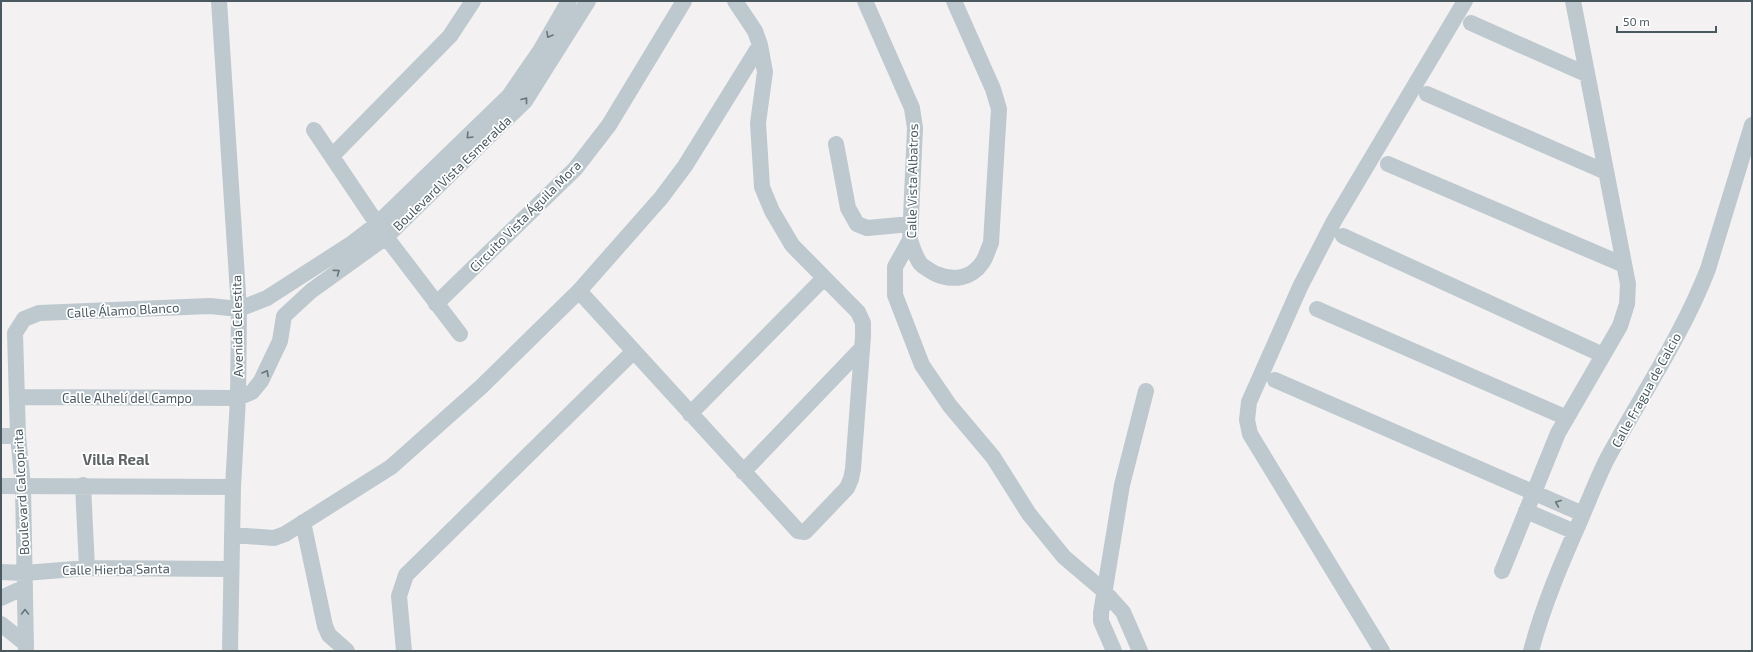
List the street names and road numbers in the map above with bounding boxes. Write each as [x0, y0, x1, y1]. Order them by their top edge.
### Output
street label: Boulevard Vista Esmeralda [389, 112, 515, 234]
street label: Calle Vista Albatros [903, 123, 921, 239]
street label: Circuito Vista Águila Mora [465, 156, 584, 275]
street label: Avenida Celestita [228, 275, 246, 377]
street label: Calle Álamo Blanco [66, 298, 180, 321]
street label: Calle Fragua de Calcio [1608, 330, 1684, 450]
street label: Calle Alhelí del Campo [62, 390, 192, 406]
street label: Boulevard Calcopirita [10, 428, 32, 556]
street label: Calle Hierba Santa [62, 560, 170, 578]

